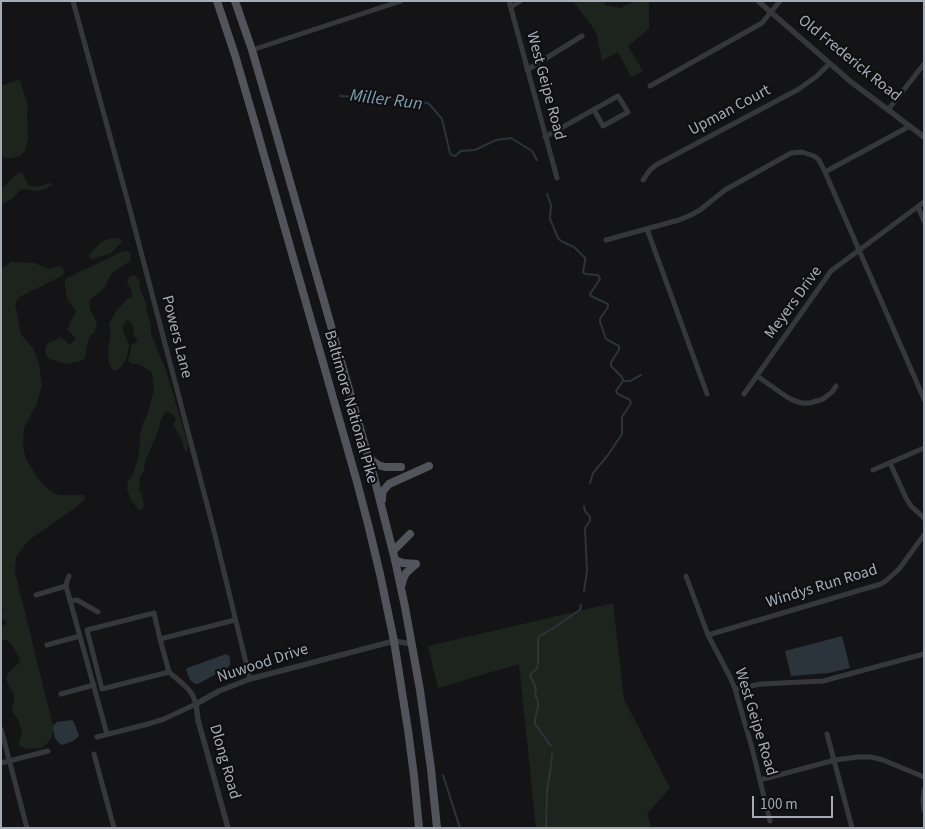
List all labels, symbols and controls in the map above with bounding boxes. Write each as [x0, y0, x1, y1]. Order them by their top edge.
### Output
street label: Old Frederick Road [794, 12, 904, 106]
street label: West Geipe Road [521, 30, 569, 142]
street label: Upman Court [686, 81, 774, 141]
water label: Miller Run [348, 86, 424, 116]
street label: Meyers Drive [761, 263, 827, 343]
street label: Powers Lane [156, 294, 196, 380]
street label: Baltimore National Pike [319, 328, 381, 486]
street label: Windys Run Road [764, 561, 880, 613]
street label: Nuwood Drive [215, 640, 311, 688]
street label: West Geipe Road [730, 666, 780, 778]
street label: Dlong Road [204, 722, 244, 802]
scale bar [755, 786, 836, 818]
text: 100 m [760, 794, 798, 815]

